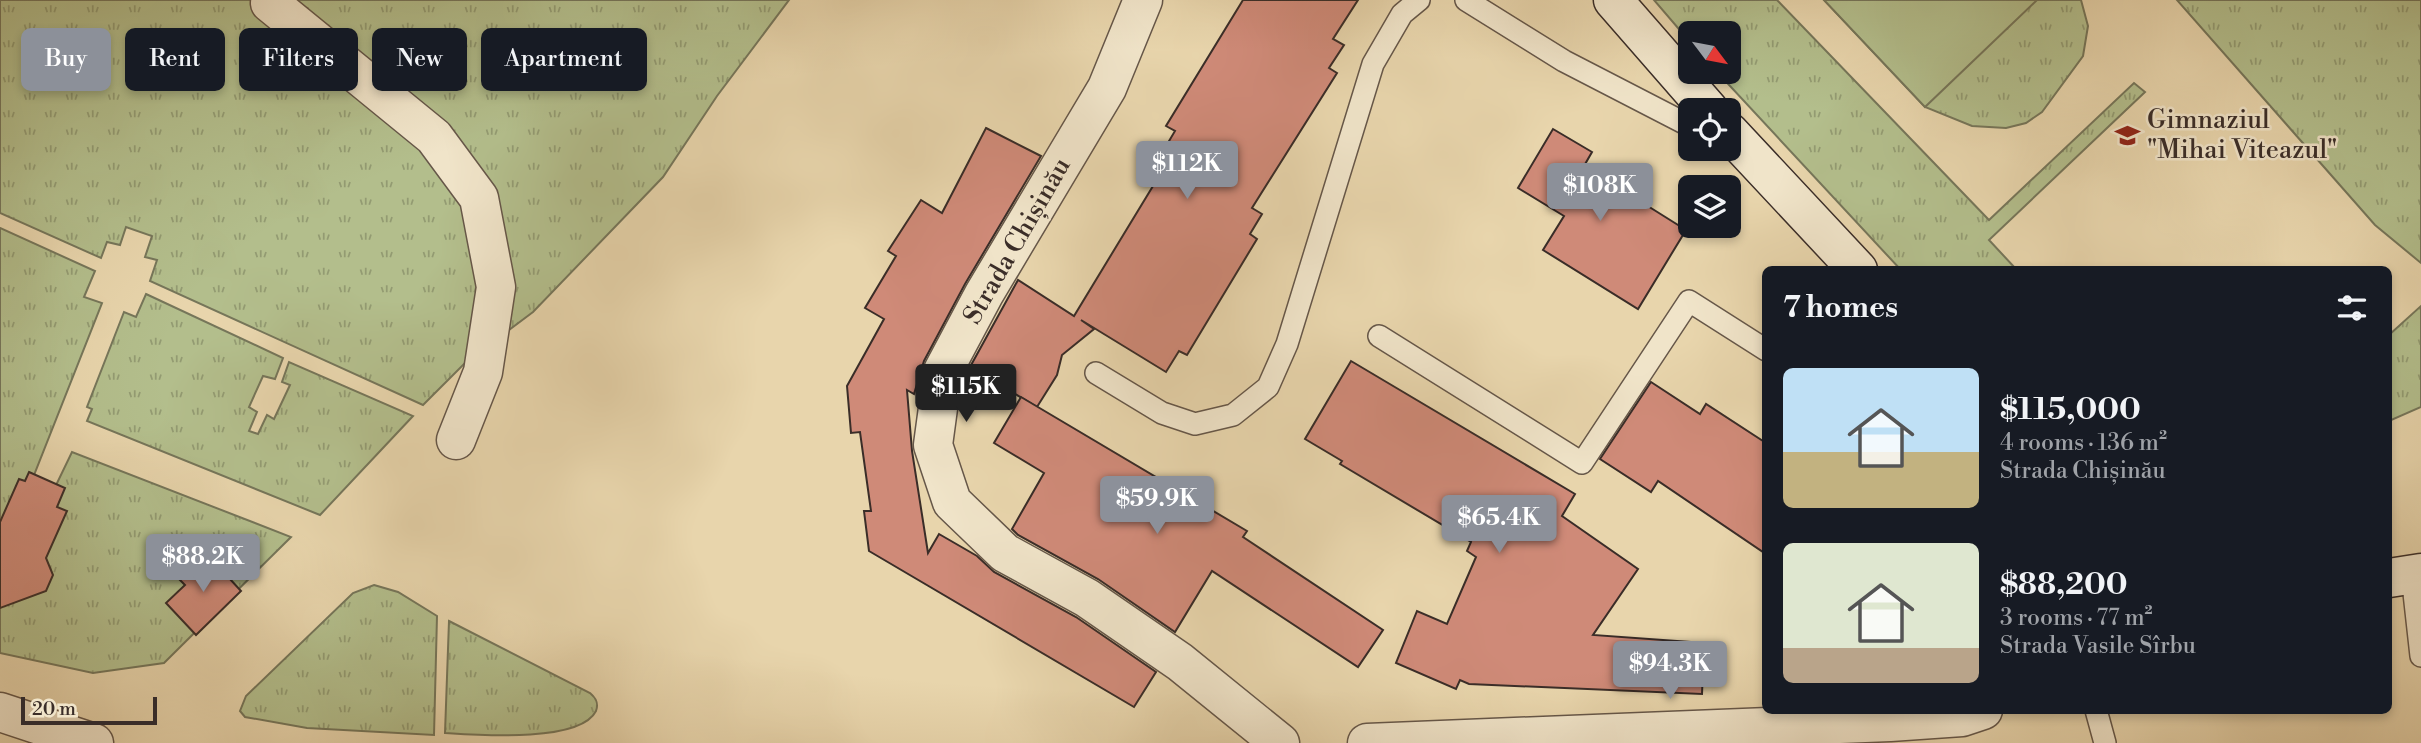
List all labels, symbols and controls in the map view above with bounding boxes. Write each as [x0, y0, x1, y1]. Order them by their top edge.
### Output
north arrow [1678, 21, 1741, 84]
map controls [1678, 21, 1741, 238]
chip: Buy [21, 28, 111, 91]
chip: Rent [125, 28, 225, 91]
chip: Filters [239, 28, 358, 91]
chip: New [372, 28, 467, 91]
chip: Apartment [481, 28, 647, 91]
button: locate [1678, 98, 1741, 161]
place label: Gimnaziul "Mihai Viteazul" [2147, 104, 2337, 166]
school or university icon: Gimnaziul "Mihai Viteazul" [2113, 121, 2141, 149]
pin: $112K [1138, 142, 1236, 201]
text: $112K [1152, 150, 1222, 178]
street label: Strada Chișinău [956, 152, 1078, 330]
pin: $108K [1551, 164, 1649, 223]
text: $108K [1563, 172, 1637, 200]
button: layers [1678, 175, 1741, 238]
text: 7 homes [1783, 289, 1898, 327]
icon: filters [2333, 289, 2371, 327]
pin: $115K [917, 364, 1015, 424]
text: $115K [931, 373, 1001, 401]
text: $115,000 [2000, 391, 2141, 429]
icon: home [1839, 396, 1923, 480]
text: 4 rooms · 136 m² [2000, 429, 2167, 457]
text: Strada Chișinău [2000, 457, 2166, 485]
pin: $59.9K [1100, 476, 1214, 536]
text: $59.9K [1116, 485, 1198, 513]
pin: $65.4K [1442, 496, 1556, 555]
text: $65.4K [1458, 504, 1540, 532]
pin: $88.2K [146, 534, 260, 594]
text: $88.2K [162, 543, 244, 571]
text: $88,200 [2000, 566, 2128, 604]
icon: home [1839, 571, 1923, 655]
text: 3 rooms · 77 m² [2000, 604, 2153, 632]
text: Strada Vasile Sîrbu [2000, 632, 2196, 660]
pin: $94.3K [1613, 642, 1727, 701]
text: $94.3K [1629, 650, 1711, 678]
scale bar [21, 694, 158, 726]
text: 20 m [32, 697, 76, 721]

